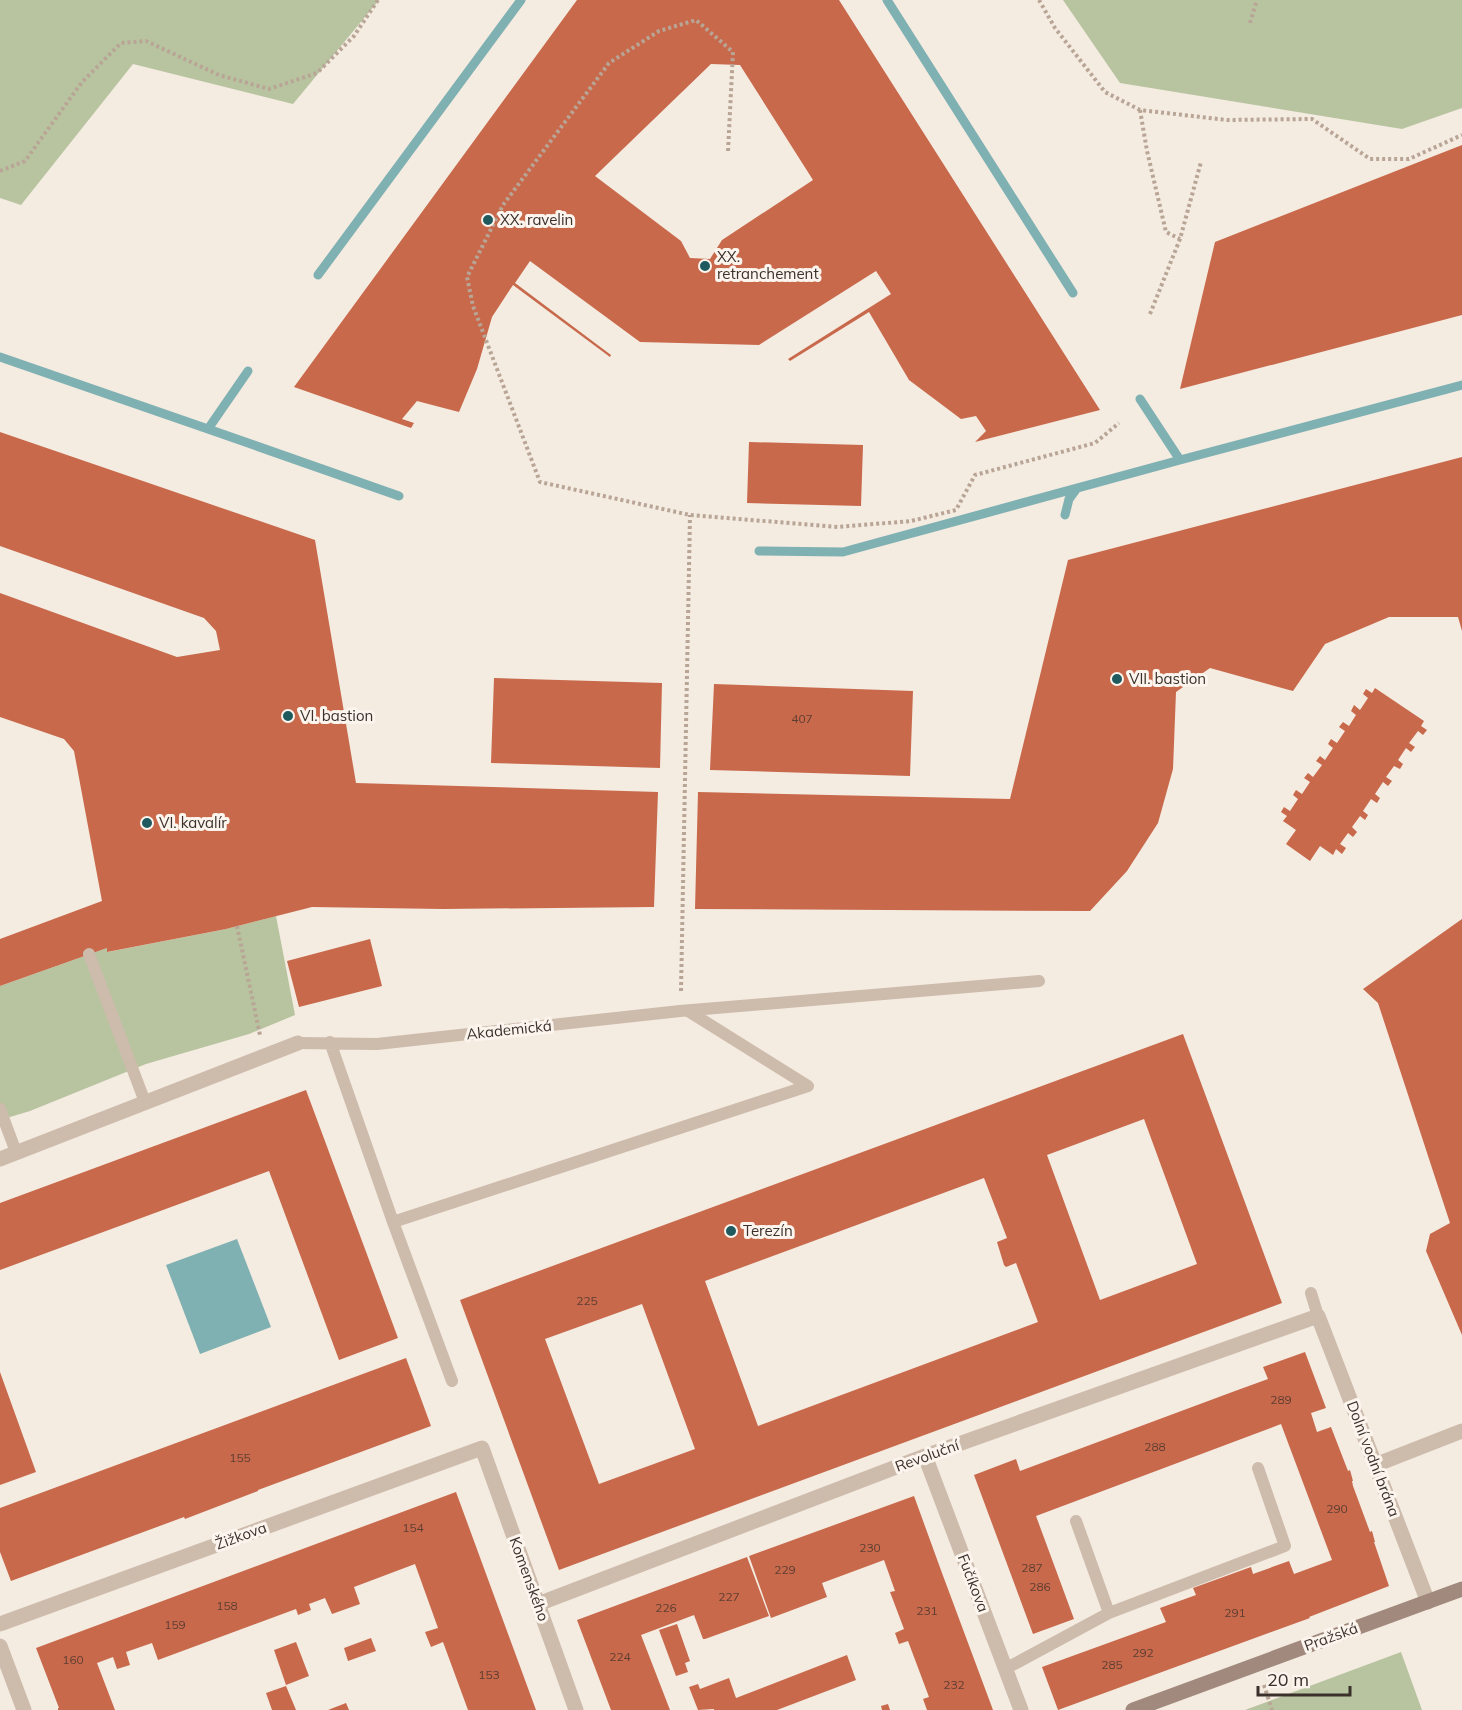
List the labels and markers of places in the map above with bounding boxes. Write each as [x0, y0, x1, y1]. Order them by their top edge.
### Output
place label: XX. ravelin [500, 210, 573, 229]
marker: XX. ravelin [481, 213, 495, 227]
place label: XX. retranchement [717, 247, 819, 283]
marker: XX. retranchement [698, 259, 712, 273]
place label: VII. bastion [1129, 669, 1206, 688]
marker: VII. bastion [1110, 672, 1124, 686]
place label: VI. bastion [300, 706, 373, 725]
marker: VI. bastion [281, 709, 295, 723]
place label: VI. kavalír [159, 813, 227, 832]
marker: VI. kavalír [140, 816, 154, 830]
place label: Terezín [743, 1221, 793, 1240]
marker: Terezín [724, 1224, 738, 1238]

